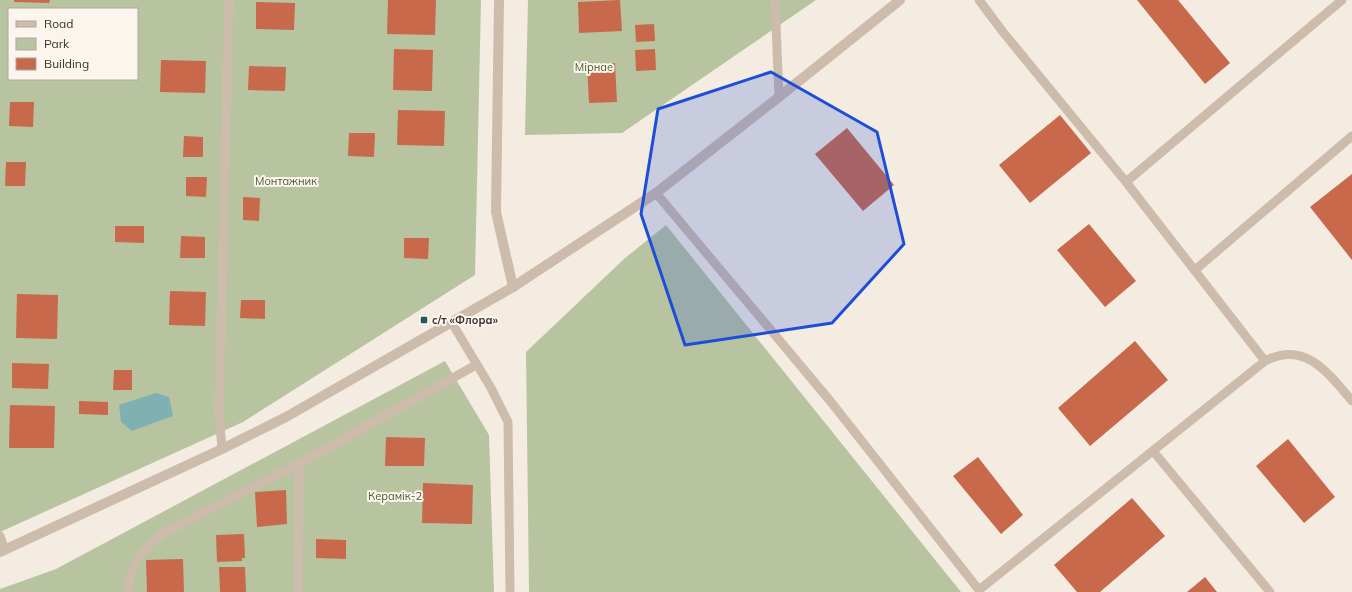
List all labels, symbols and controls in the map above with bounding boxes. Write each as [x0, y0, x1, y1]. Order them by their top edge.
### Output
legend [8, 8, 138, 80]
text: Road [44, 16, 73, 31]
text: Park [44, 36, 70, 51]
text: Building [44, 56, 89, 71]
park label: Мірнае [575, 60, 613, 74]
park label: Монтажник [255, 174, 317, 188]
place label: с/т «Флора» [432, 313, 498, 327]
marker: с/т «Флора» [419, 315, 429, 325]
park label: Керамік-2 [368, 489, 422, 503]

